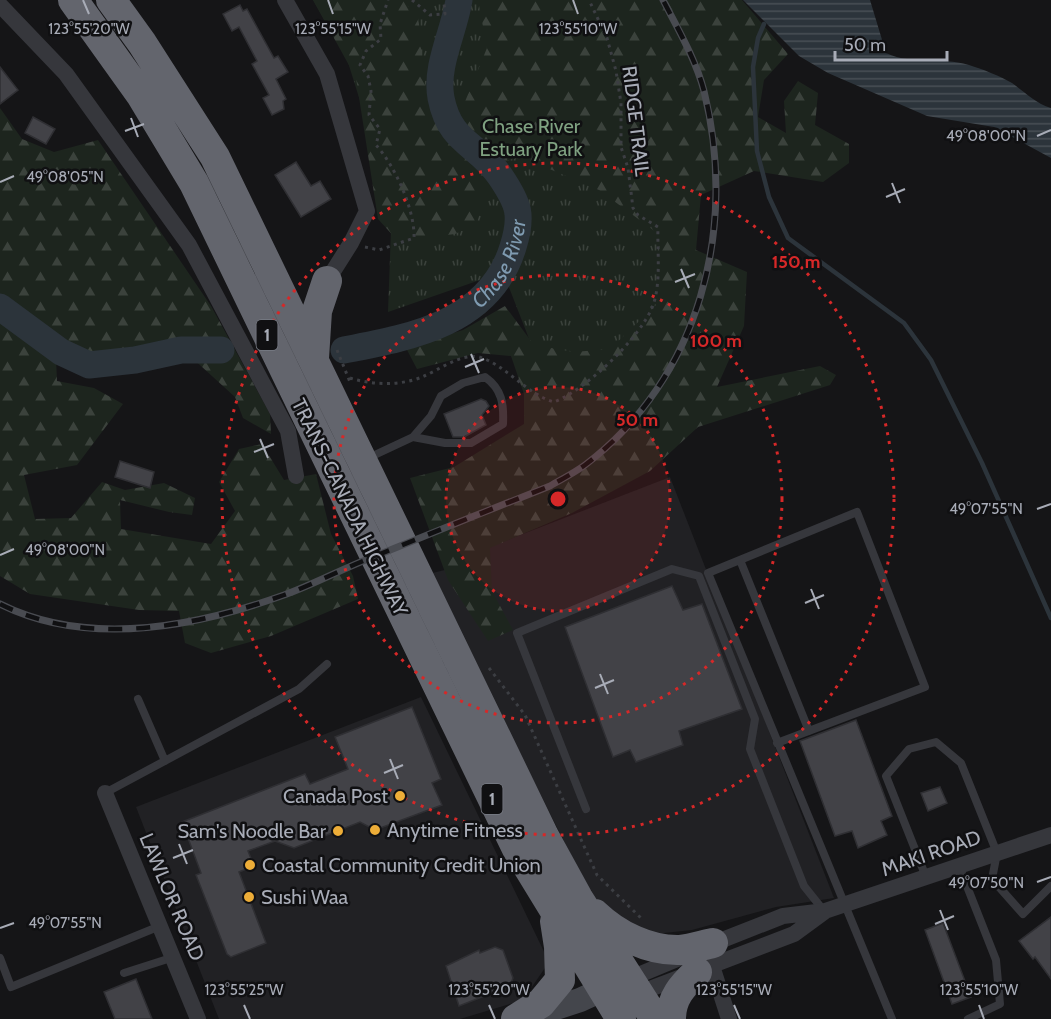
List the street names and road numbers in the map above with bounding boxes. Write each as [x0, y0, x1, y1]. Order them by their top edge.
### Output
street label: RIDGE TRAIL [617, 65, 655, 177]
road number: 1 [256, 320, 278, 350]
street label: TRANS-CANADA HIGHWAY [287, 394, 413, 620]
road number: 1 [482, 784, 502, 814]
street label: MAKI ROAD [878, 825, 984, 881]
street label: LAWLOR ROAD [134, 830, 210, 964]

